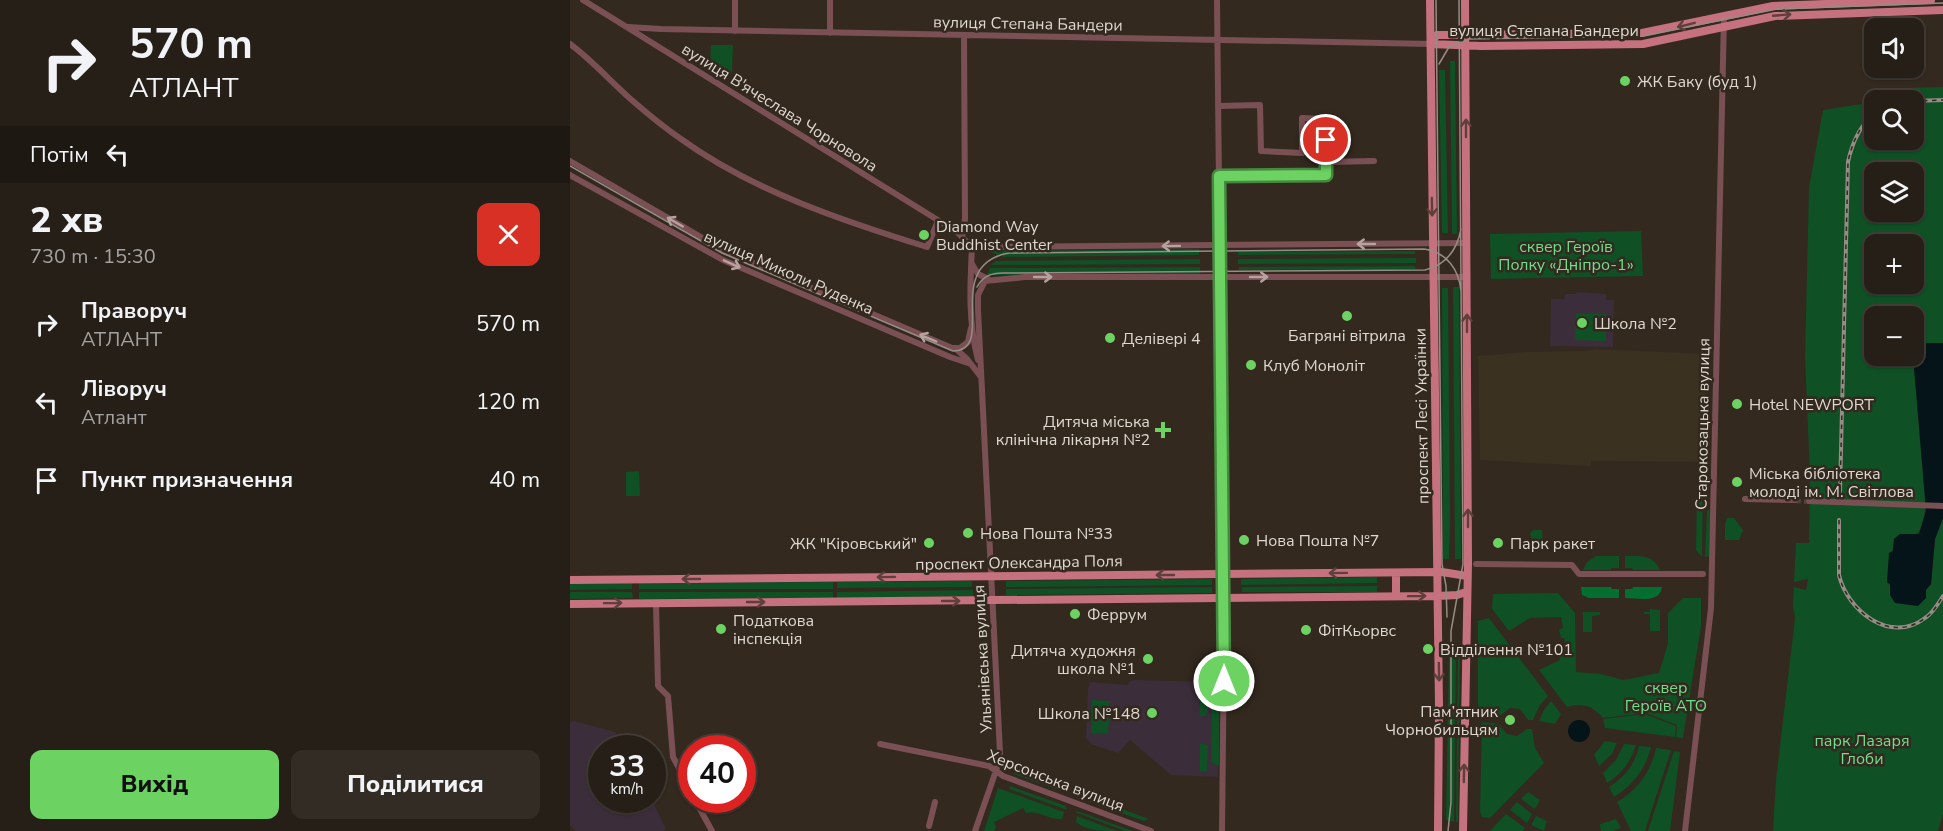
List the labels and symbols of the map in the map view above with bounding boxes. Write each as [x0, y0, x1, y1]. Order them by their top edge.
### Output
one-way arrow [1771, 9, 1791, 20]
street label: вулиця Степана Бандери [933, 11, 1123, 37]
street label: вулиця Степана Бандери [1449, 20, 1639, 42]
one-way arrow [1676, 20, 1695, 32]
street label: вулиця В'ячеслава Чорновола [677, 38, 882, 177]
place label: ЖК Баку (буд 1) [1637, 71, 1757, 93]
marker: ЖК Баку (буд 1) [1618, 74, 1632, 88]
pin [1300, 114, 1351, 165]
one-way arrow [1460, 118, 1472, 138]
one-way arrow [1426, 197, 1438, 217]
one-way arrow [667, 215, 684, 227]
place label: Diamond Way Buddhist Center [936, 216, 1052, 256]
street label: вулиця Миколи Руденка [700, 226, 877, 320]
marker: Diamond Way Buddhist Center [917, 228, 931, 242]
park label: сквер Героїв Полку «Дніпро-1» [1498, 236, 1634, 276]
one-way arrow [1356, 238, 1376, 250]
one-way arrow [1161, 240, 1181, 251]
one-way arrow [722, 259, 740, 270]
one-way arrow [1032, 271, 1052, 283]
one-way arrow [1248, 271, 1268, 283]
marker: Багряні вітрила [1340, 309, 1354, 323]
one-way arrow [1461, 313, 1473, 333]
place label: Школа №2 [1594, 313, 1677, 335]
marker: Школа №2 [1575, 316, 1589, 330]
place label: Багряні вітрила [1288, 325, 1406, 347]
place label: Делівері 4 [1122, 328, 1201, 350]
street label: проспект Лесі Українки [1409, 328, 1435, 504]
one-way arrow [920, 331, 938, 343]
marker: Делівері 4 [1103, 331, 1117, 345]
street label: Старокозацька вулиця [1691, 338, 1715, 510]
place label: Клуб Моноліт [1263, 355, 1366, 377]
marker: Клуб Моноліт [1244, 358, 1258, 372]
place label: Hotel NEWPORT [1749, 394, 1874, 416]
marker: Hotel NEWPORT [1730, 397, 1744, 411]
place label: Дитяча міська клінічна лікарня №2 [996, 411, 1150, 451]
marker: Дитяча міська клінічна лікарня №2 [1154, 421, 1172, 439]
place label: Міська бібліотека молоді ім. М. Світлова [1749, 463, 1914, 503]
marker: Міська бібліотека молоді ім. М. Світлова [1730, 475, 1744, 489]
one-way arrow [1462, 508, 1474, 528]
place label: Нова Пошта №33 [980, 523, 1113, 545]
marker: Нова Пошта №33 [961, 526, 975, 540]
place label: Нова Пошта №7 [1256, 530, 1379, 552]
place label: ЖК "Кіровський" [790, 533, 917, 555]
marker: Нова Пошта №7 [1237, 533, 1251, 547]
place label: Парк ракет [1510, 533, 1596, 555]
marker: ЖК "Кіровський" [922, 536, 936, 550]
marker: Парк ракет [1491, 536, 1505, 550]
street label: проспект Олександра Поля [915, 550, 1123, 576]
one-way arrow [1328, 567, 1348, 579]
one-way arrow [1155, 569, 1175, 580]
one-way arrow [876, 571, 896, 583]
one-way arrow [681, 573, 701, 585]
street label: Ульянівська вулиця [968, 584, 998, 735]
one-way arrow [1406, 590, 1426, 602]
one-way arrow [941, 595, 961, 607]
one-way arrow [746, 596, 766, 608]
one-way arrow [602, 597, 622, 609]
place label: Феррум [1087, 604, 1147, 626]
marker: Феррум [1068, 607, 1082, 621]
place label: Податкова інспекція [733, 610, 814, 650]
place label: ФiтКьорвс [1318, 620, 1396, 642]
marker: Податкова інспекція [714, 622, 728, 636]
marker: ФiтКьорвс [1299, 623, 1313, 637]
place label: Відділення №101 [1440, 639, 1573, 661]
place label: Дитяча художня школа №1 [1011, 640, 1136, 680]
marker: Відділення №101 [1421, 642, 1435, 656]
position arrow [1192, 649, 1256, 713]
marker: Дитяча художня школа №1 [1141, 652, 1155, 666]
one-way arrow [1433, 661, 1444, 681]
park label: сквер Героїв АТО [1625, 677, 1707, 717]
place label: Пам’ятник Чорнобильцям [1385, 701, 1499, 741]
place label: Школа №148 [1038, 703, 1140, 725]
marker: Школа №148 [1145, 706, 1159, 720]
marker: Пам’ятник Чорнобильцям [1503, 713, 1517, 727]
park label: парк Лазаря Глоби [1814, 730, 1910, 770]
speed limit sign: 40 [678, 735, 756, 813]
street label: Херсонська вулиця [984, 745, 1127, 817]
one-way arrow [1458, 763, 1470, 783]

